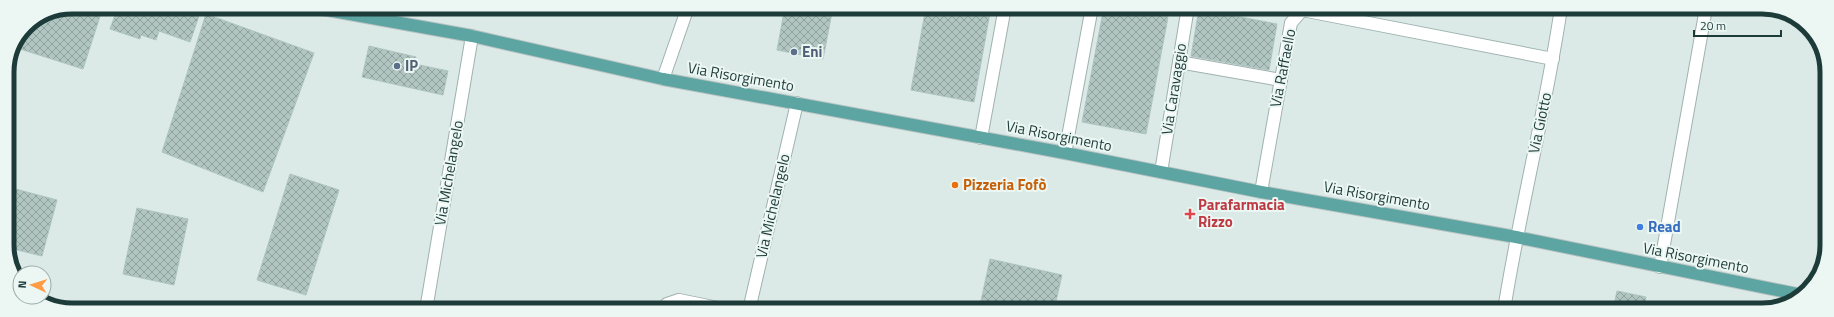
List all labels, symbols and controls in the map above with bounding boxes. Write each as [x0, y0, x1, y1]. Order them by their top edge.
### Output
scale bar [1694, 12, 1781, 38]
text: 20 m [1700, 16, 1726, 35]
street label: Via Raffaello [1264, 27, 1301, 109]
place label: Eni [802, 40, 822, 63]
street label: Via Caravaggio [1155, 41, 1192, 136]
marker: Eni [789, 47, 799, 57]
place label: IP [405, 54, 418, 77]
street label: Via Risorgimento [686, 56, 796, 97]
marker: IP [392, 61, 402, 71]
street label: Via Giotto [1522, 90, 1557, 155]
street label: Via Risorgimento [1004, 114, 1114, 157]
street label: Via Michelangelo [428, 118, 469, 227]
street label: Via Michelangelo [749, 151, 796, 260]
place label: Pizzeria Fofò [963, 173, 1046, 196]
street label: Via Risorgimento [1322, 175, 1432, 216]
marker: Pizzeria Fofò [950, 180, 960, 190]
place label: Parafarmacia Rizzo [1198, 193, 1285, 233]
marker: Parafarmacia Rizzo [1185, 209, 1195, 219]
place label: Read [1648, 215, 1681, 238]
marker: Read [1635, 222, 1645, 232]
street label: Via Risorgimento [1641, 236, 1751, 279]
north arrow [12, 265, 52, 305]
text: N [14, 280, 30, 289]

